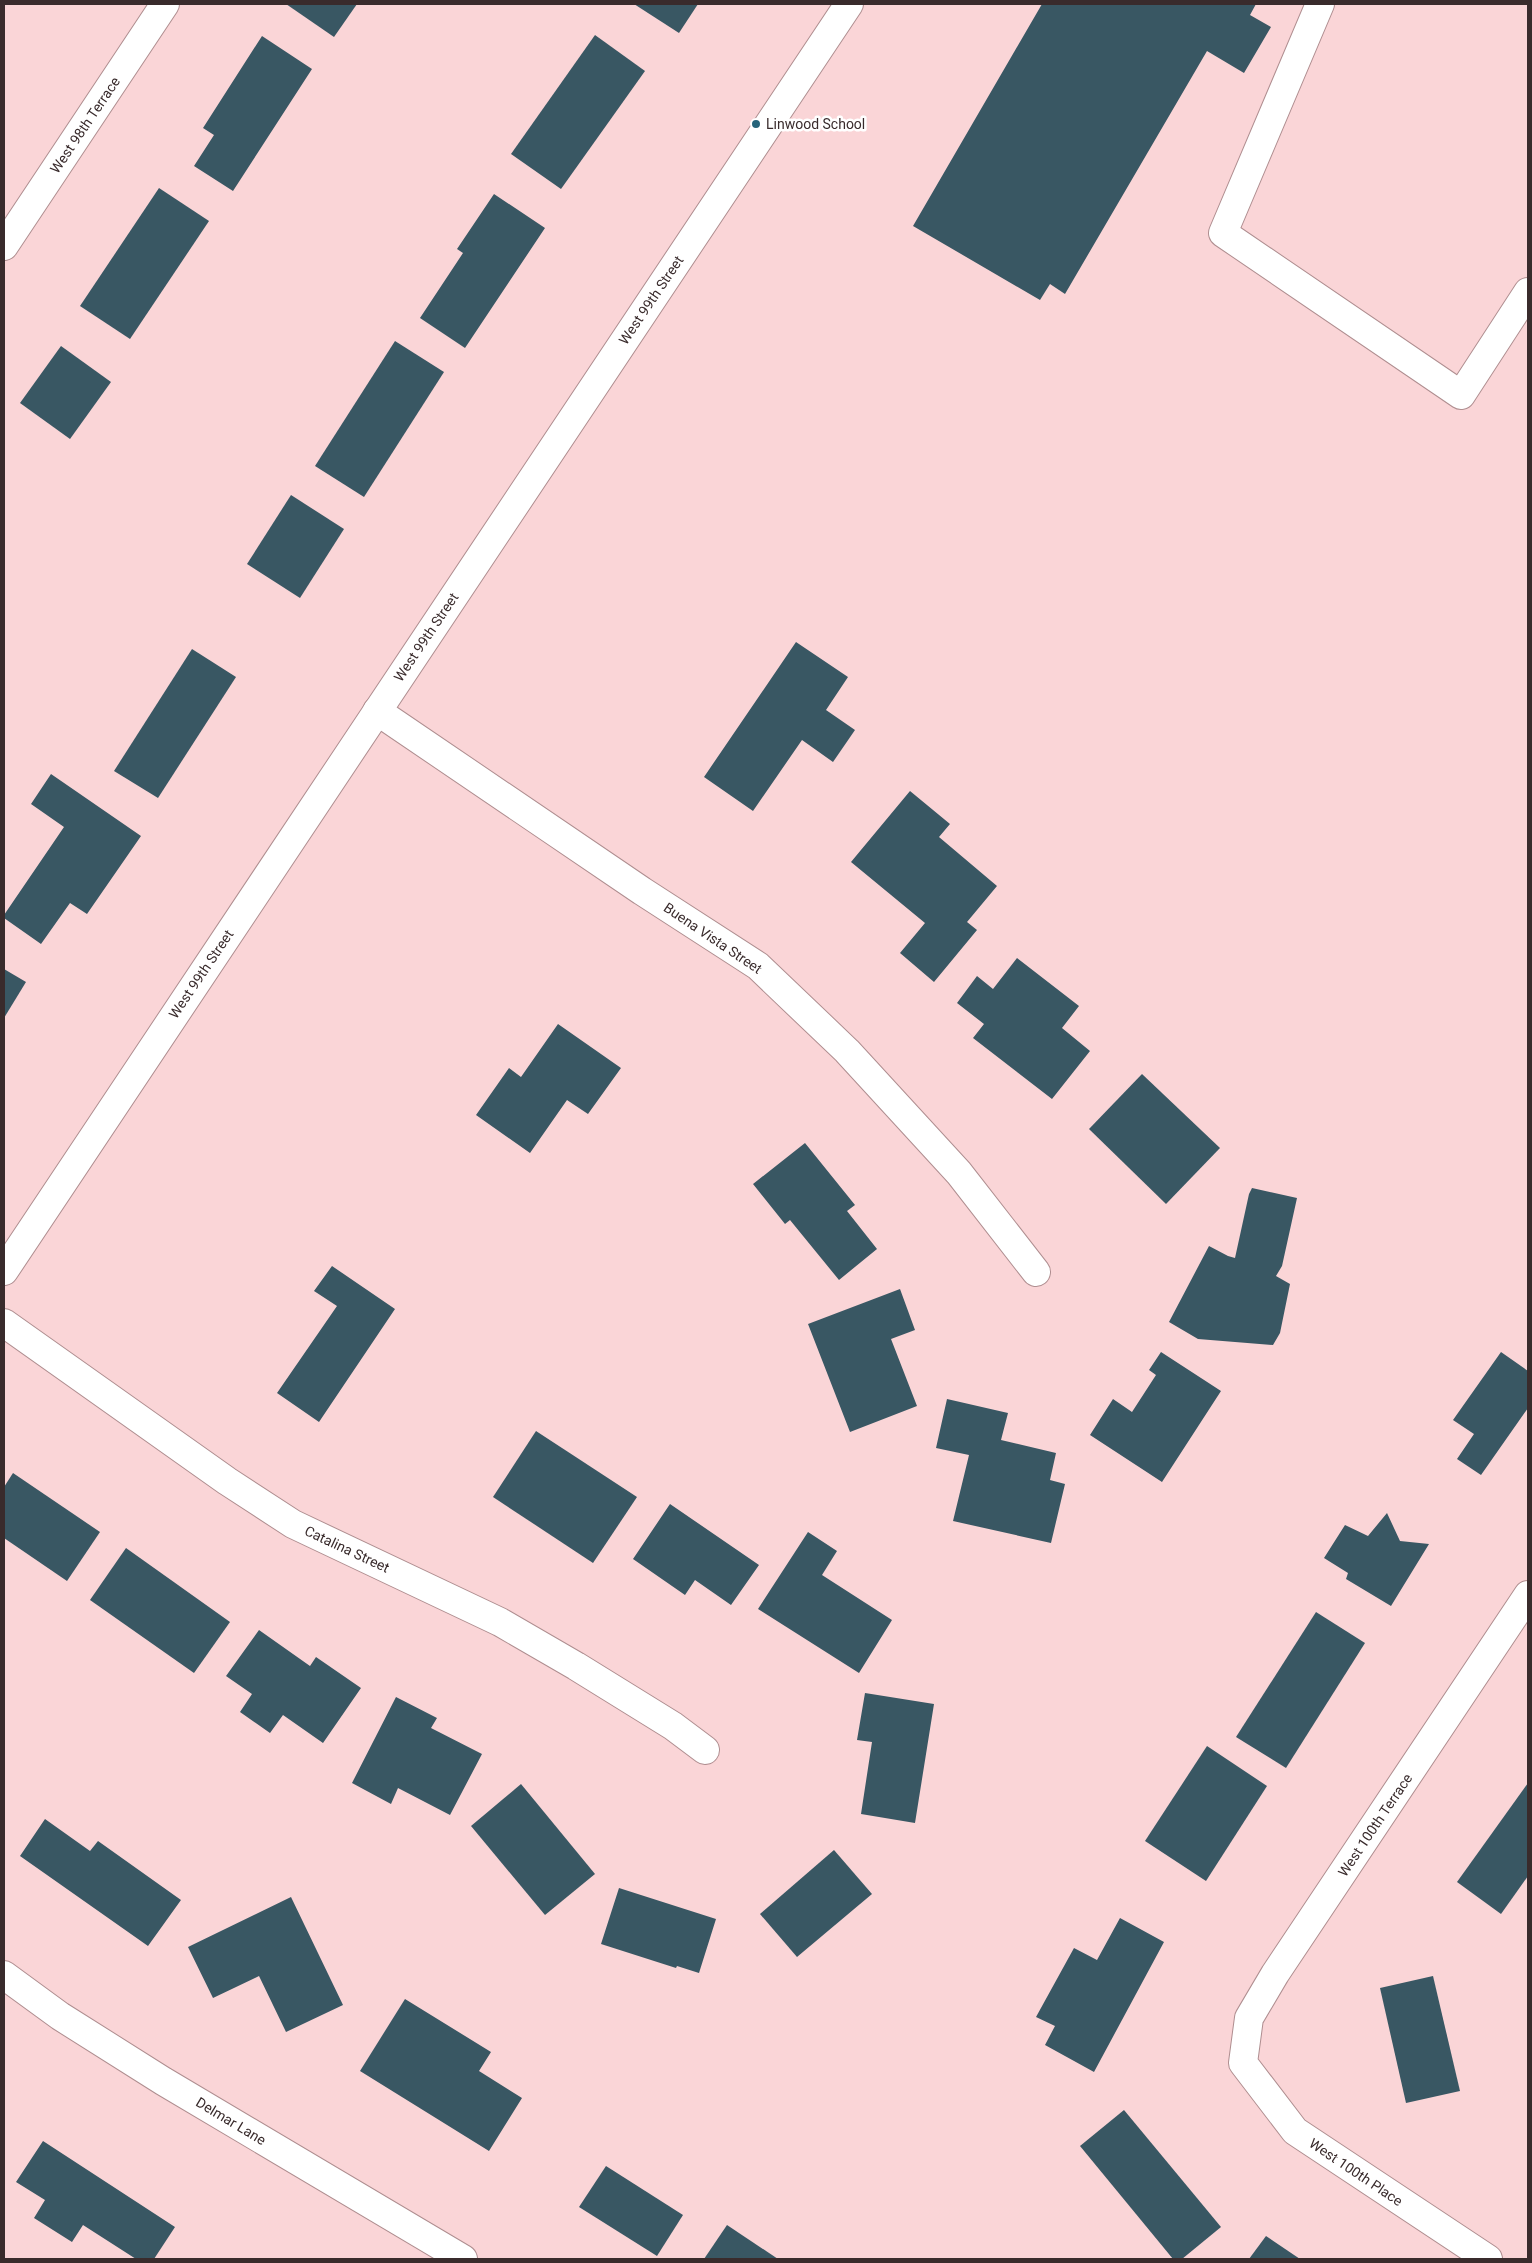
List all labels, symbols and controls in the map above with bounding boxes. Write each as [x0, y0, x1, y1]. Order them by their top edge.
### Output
street label: West 98th Terrace [47, 74, 123, 176]
place label: Linwood School [766, 116, 865, 132]
marker: Linwood School [750, 118, 762, 130]
street label: West 99th Street [615, 252, 687, 347]
street label: West 99th Street [390, 589, 462, 684]
street label: Buena Vista Street [661, 899, 765, 977]
street label: West 99th Street [165, 926, 237, 1021]
street label: Catalina Street [302, 1522, 392, 1576]
street label: West 100th Terrace [1335, 1770, 1415, 1880]
street label: Delmar Lane [193, 2094, 269, 2148]
street label: West 100th Place [1306, 2135, 1406, 2209]

